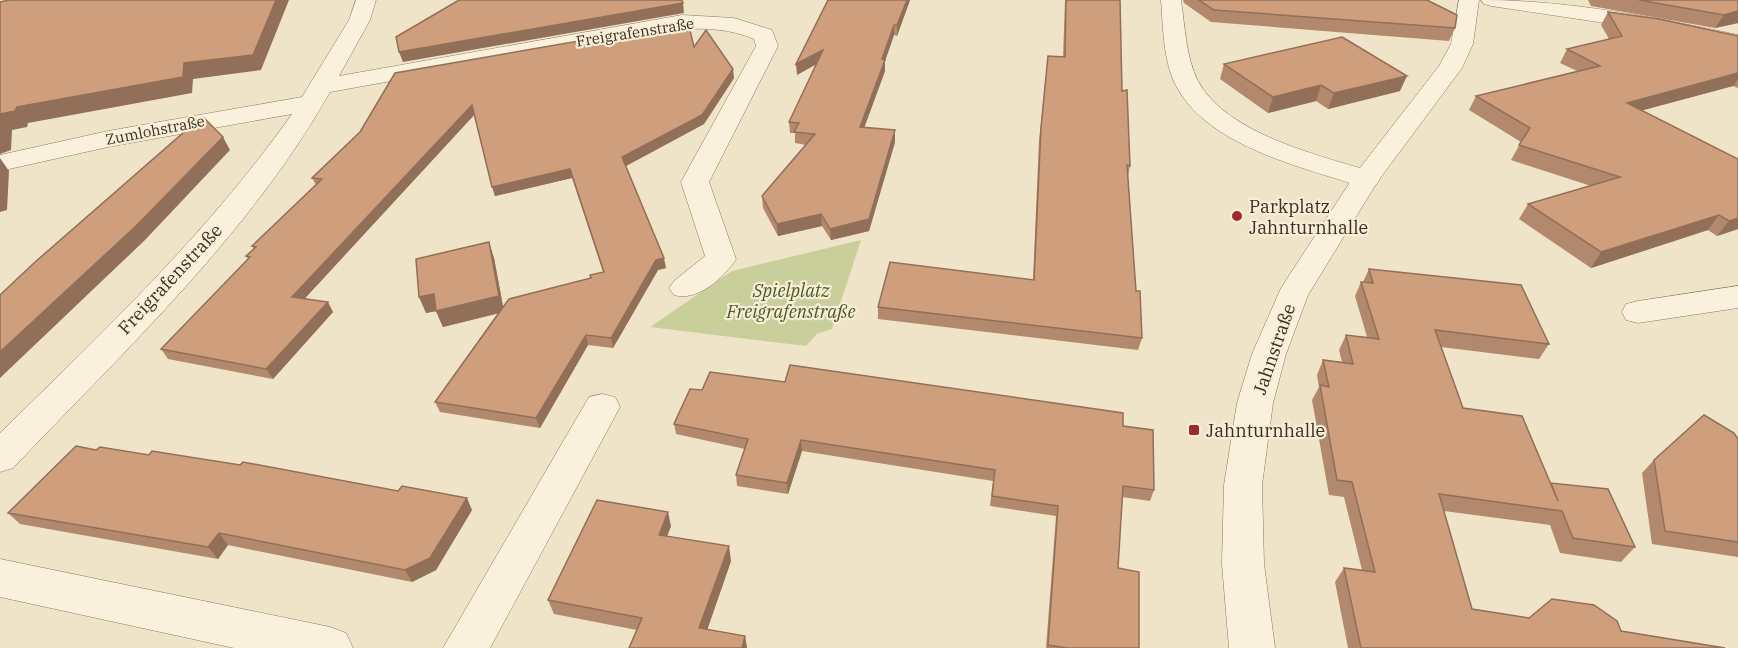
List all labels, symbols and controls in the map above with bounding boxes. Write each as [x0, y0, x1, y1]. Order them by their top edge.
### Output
street label: Freigrafenstraße [575, 13, 695, 51]
street label: Zumlohstraße [104, 111, 206, 149]
place label: Parkplatz Jahnturnhalle [1249, 195, 1368, 239]
marker: Parkplatz Jahnturnhalle [1230, 209, 1244, 223]
street label: Freigrafenstraße [113, 219, 227, 339]
park label: Spielplatz Freigrafenstraße [726, 279, 855, 323]
street label: Jahnstraße [1248, 300, 1300, 398]
place label: Jahnturnhalle [1206, 419, 1325, 442]
marker: Jahnturnhalle [1187, 423, 1201, 437]

